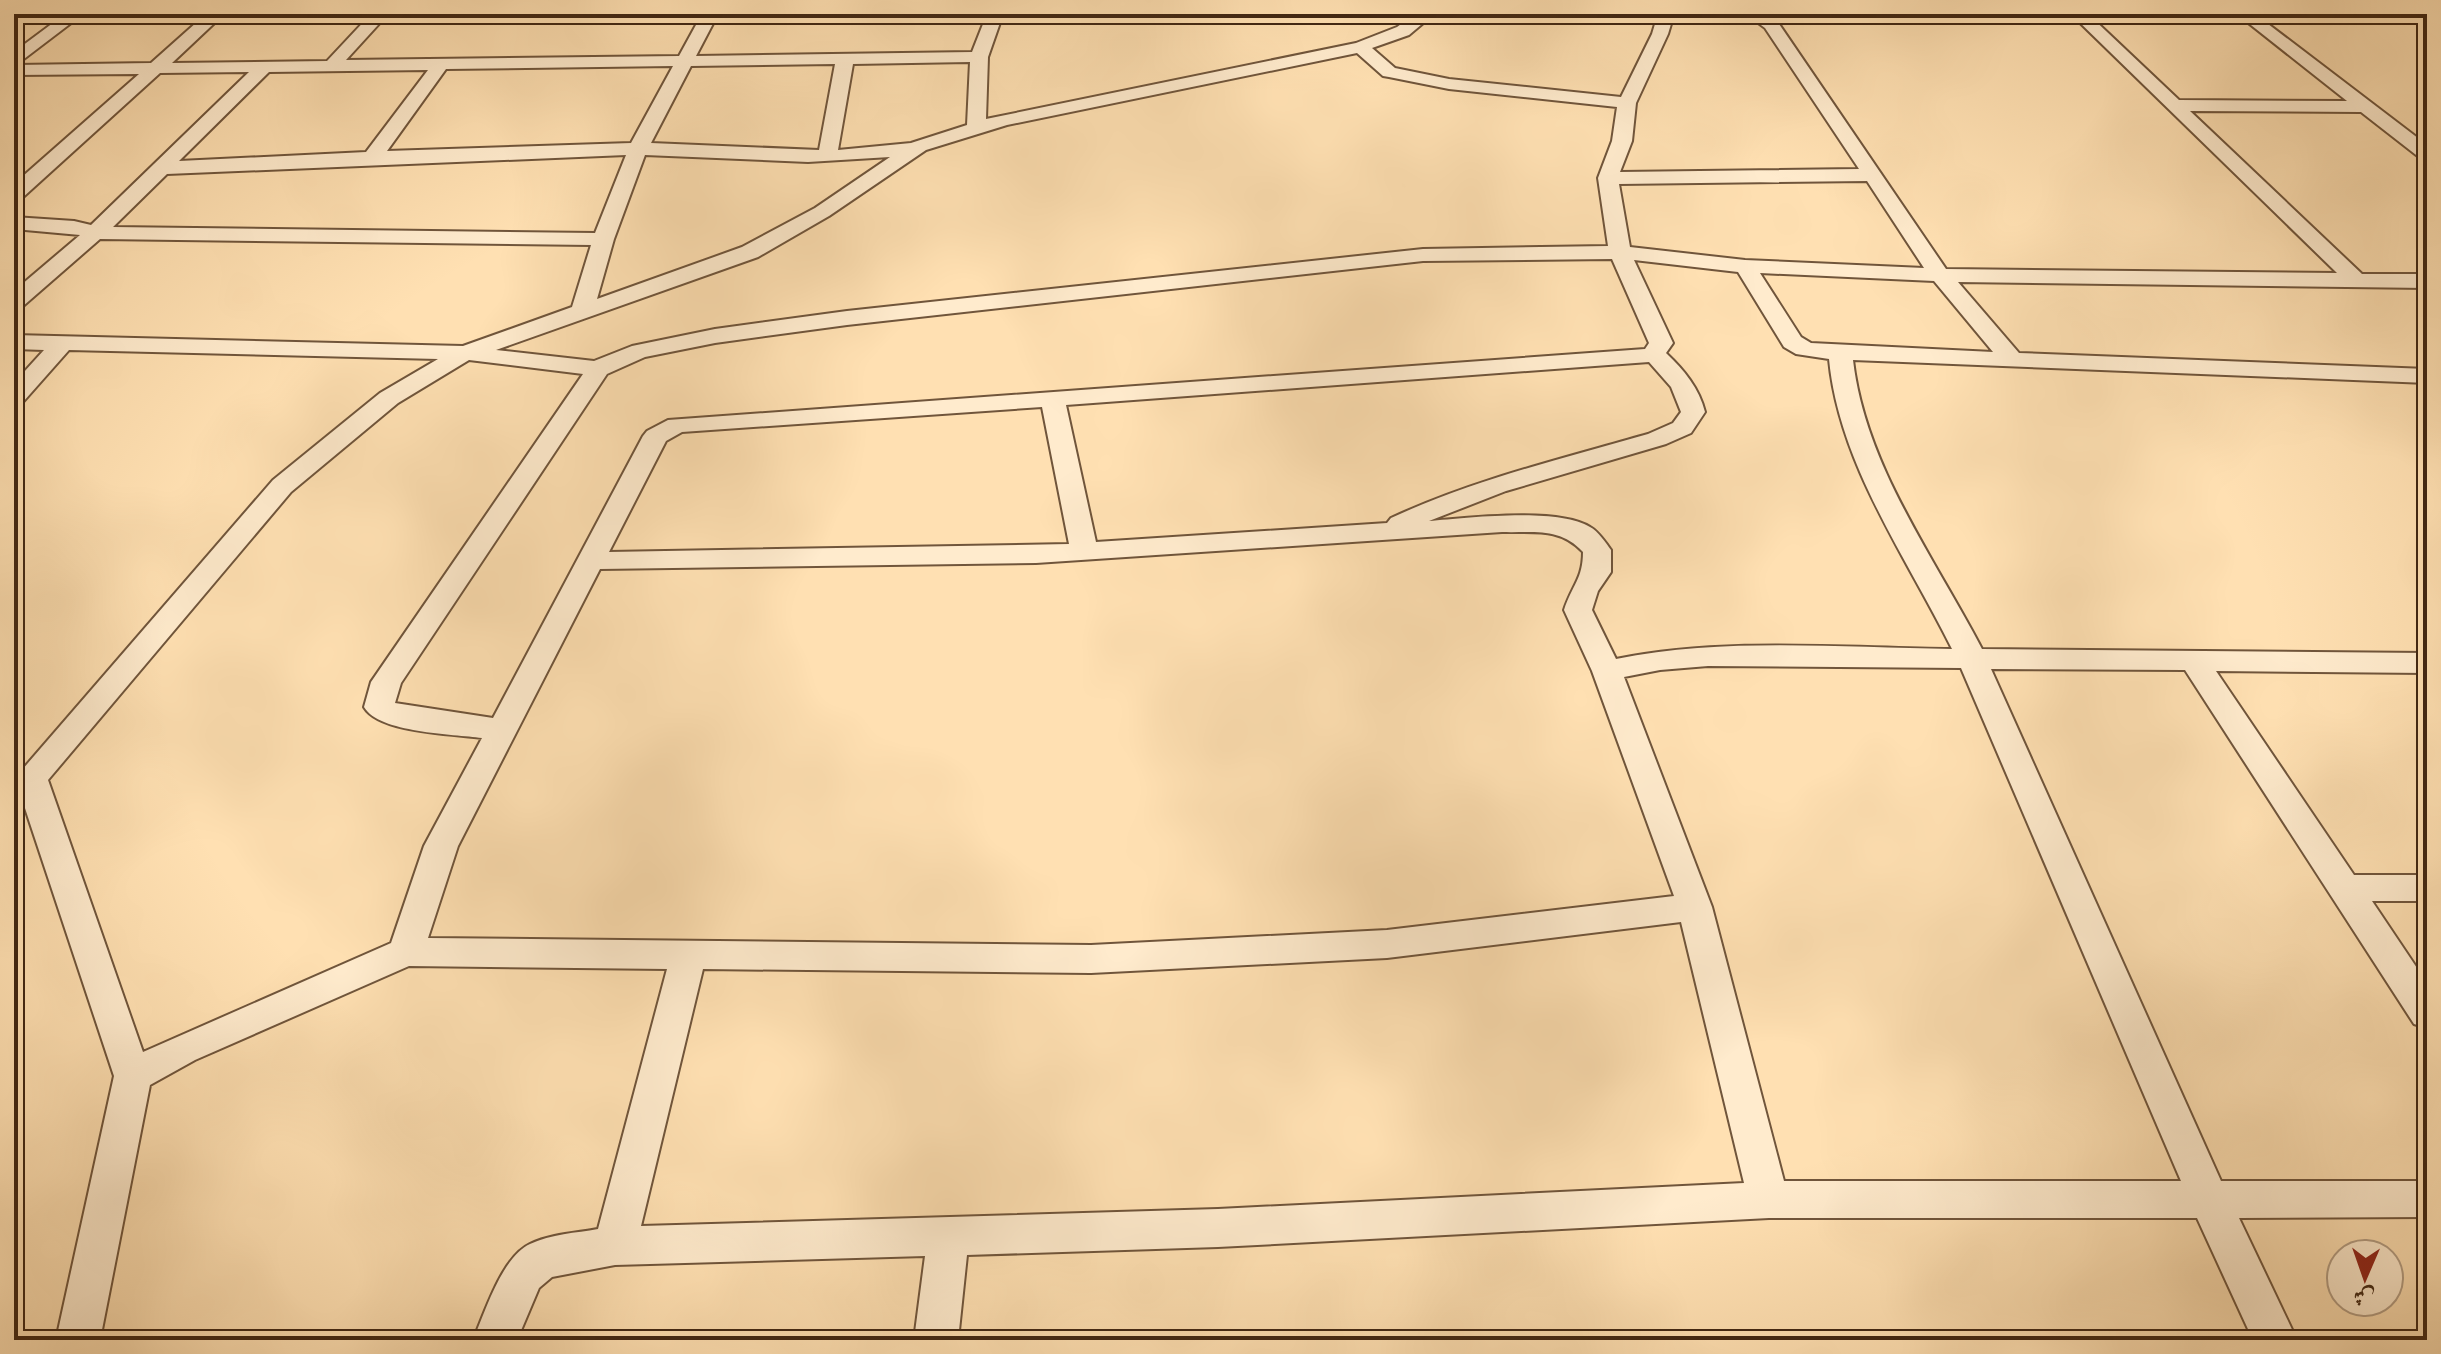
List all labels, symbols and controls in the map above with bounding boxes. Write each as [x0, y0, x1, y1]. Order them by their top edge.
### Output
north arrow [2325, 1238, 2405, 1318]
text: ش [2353, 1279, 2376, 1311]

